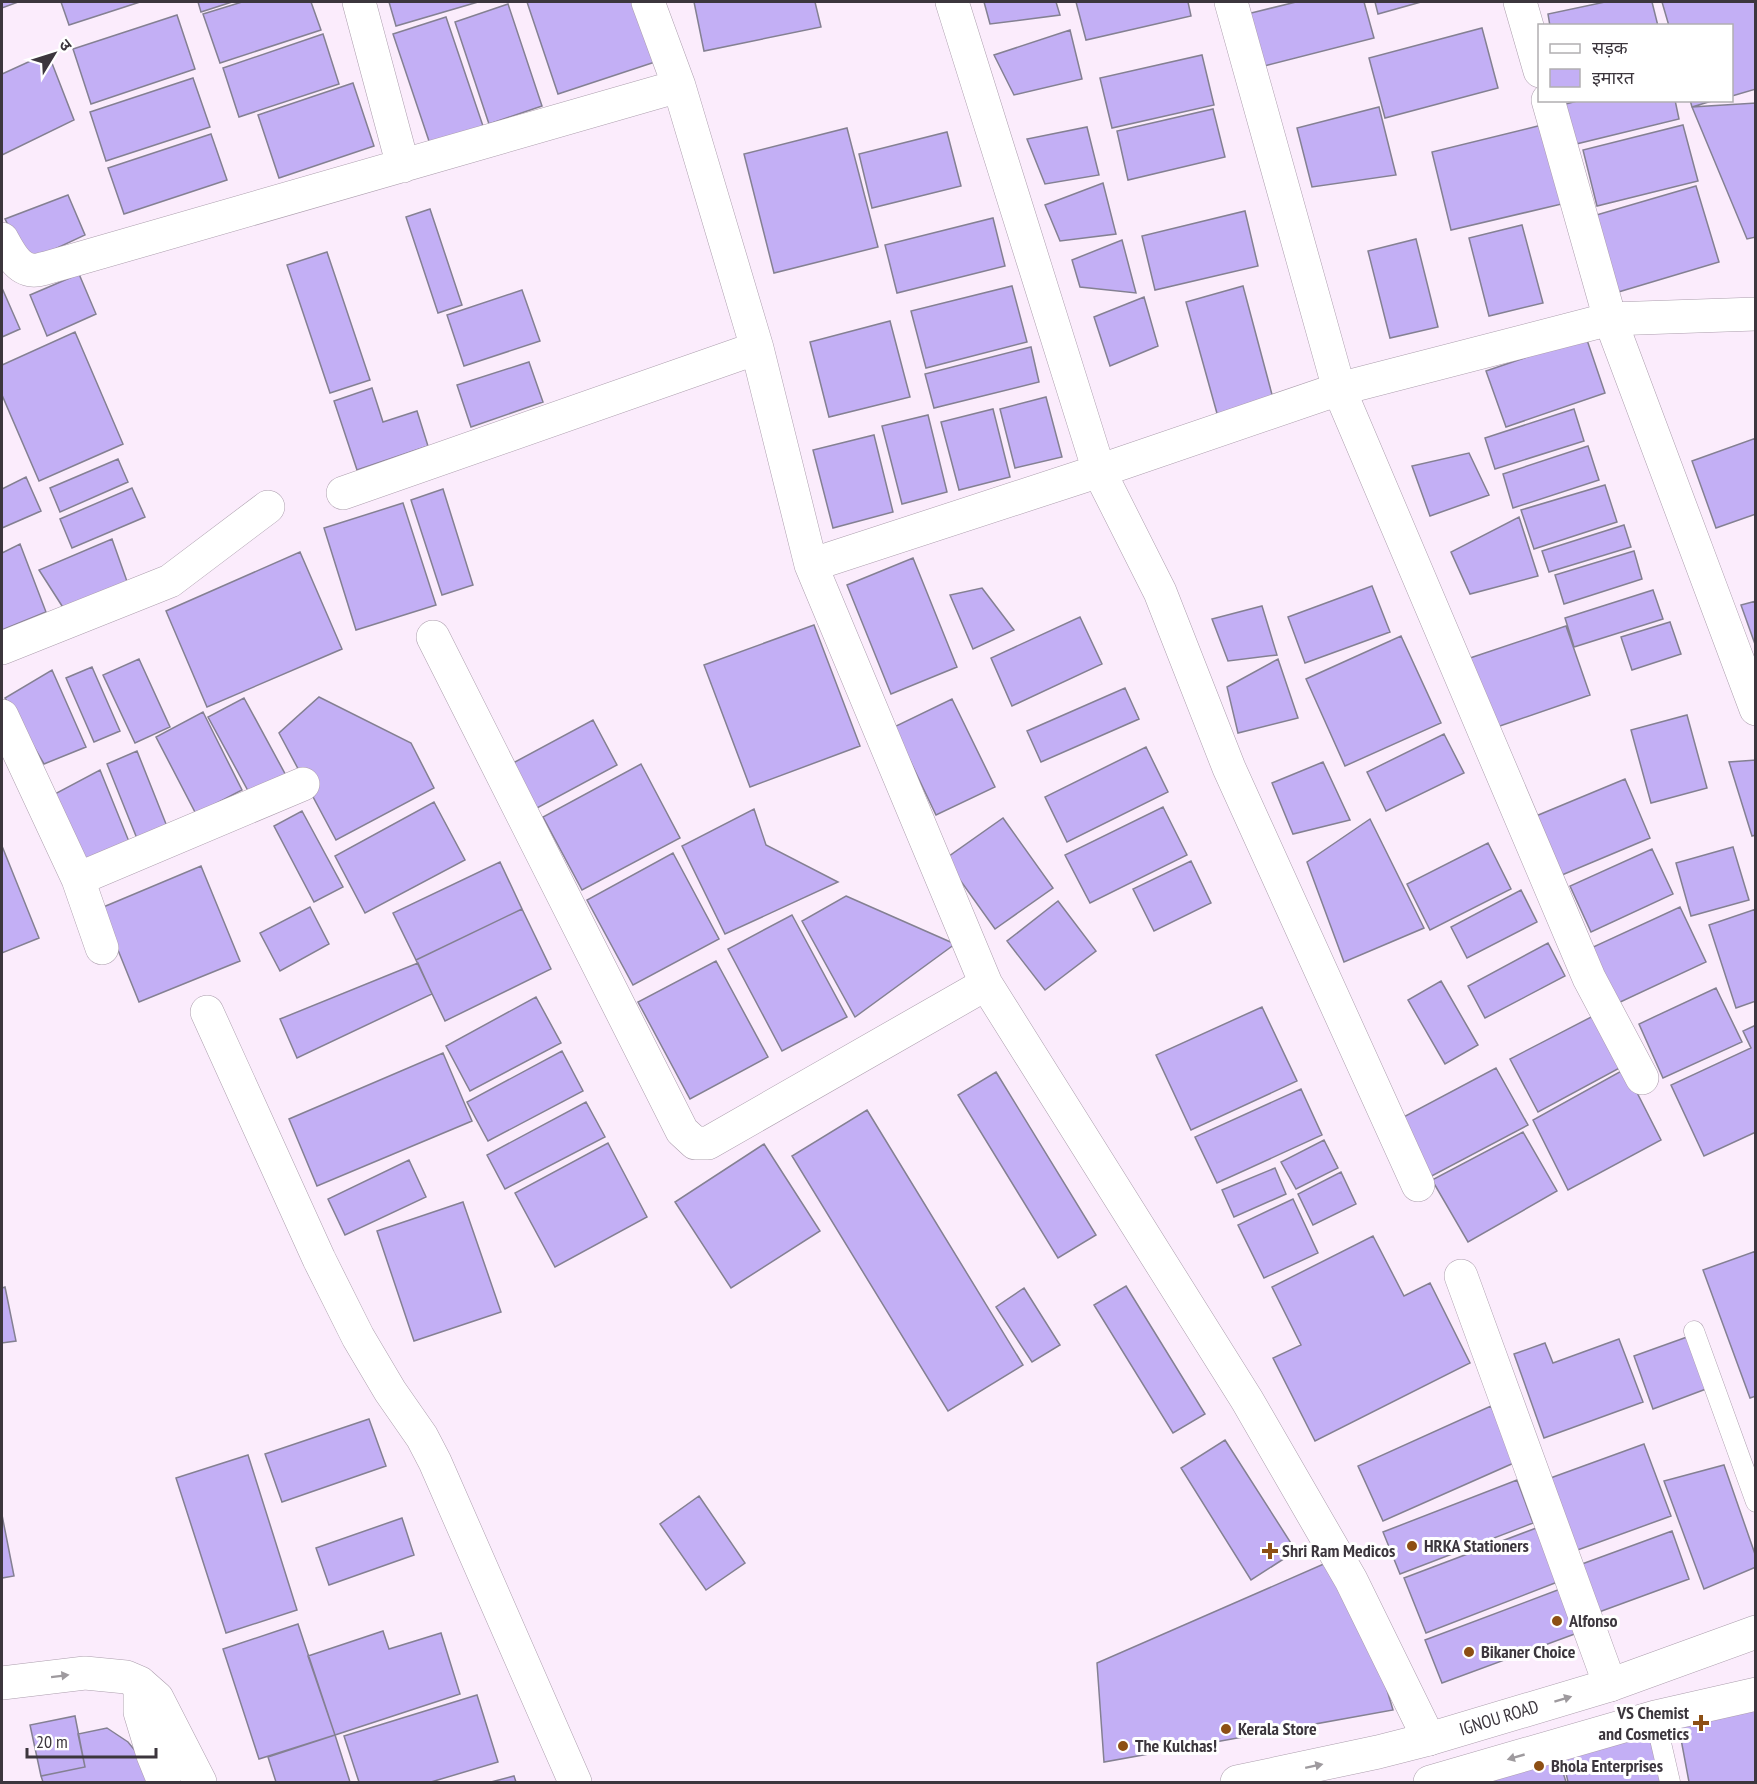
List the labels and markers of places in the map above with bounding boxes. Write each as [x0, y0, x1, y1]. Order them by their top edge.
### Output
place label: HRKA Stationers [1424, 1534, 1529, 1557]
place label: Shri Ram Medicos [1282, 1539, 1395, 1562]
marker: HRKA Stationers [1405, 1539, 1419, 1553]
marker: Shri Ram Medicos [1263, 1544, 1277, 1558]
place label: Alfonso [1568, 1609, 1618, 1632]
marker: Alfonso [1550, 1614, 1564, 1628]
place label: Bikaner Choice [1481, 1640, 1576, 1663]
marker: Bikaner Choice [1462, 1645, 1476, 1659]
place label: VS Chemist and Cosmetics [1598, 1701, 1690, 1745]
marker: VS Chemist and Cosmetics [1694, 1716, 1708, 1730]
place label: Kerala Store [1238, 1717, 1317, 1740]
marker: Kerala Store [1219, 1722, 1233, 1736]
place label: The Kulchas! [1135, 1734, 1217, 1757]
marker: The Kulchas! [1116, 1739, 1130, 1753]
place label: Bhola Enterprises [1551, 1754, 1663, 1777]
marker: Bhola Enterprises [1532, 1759, 1546, 1773]

